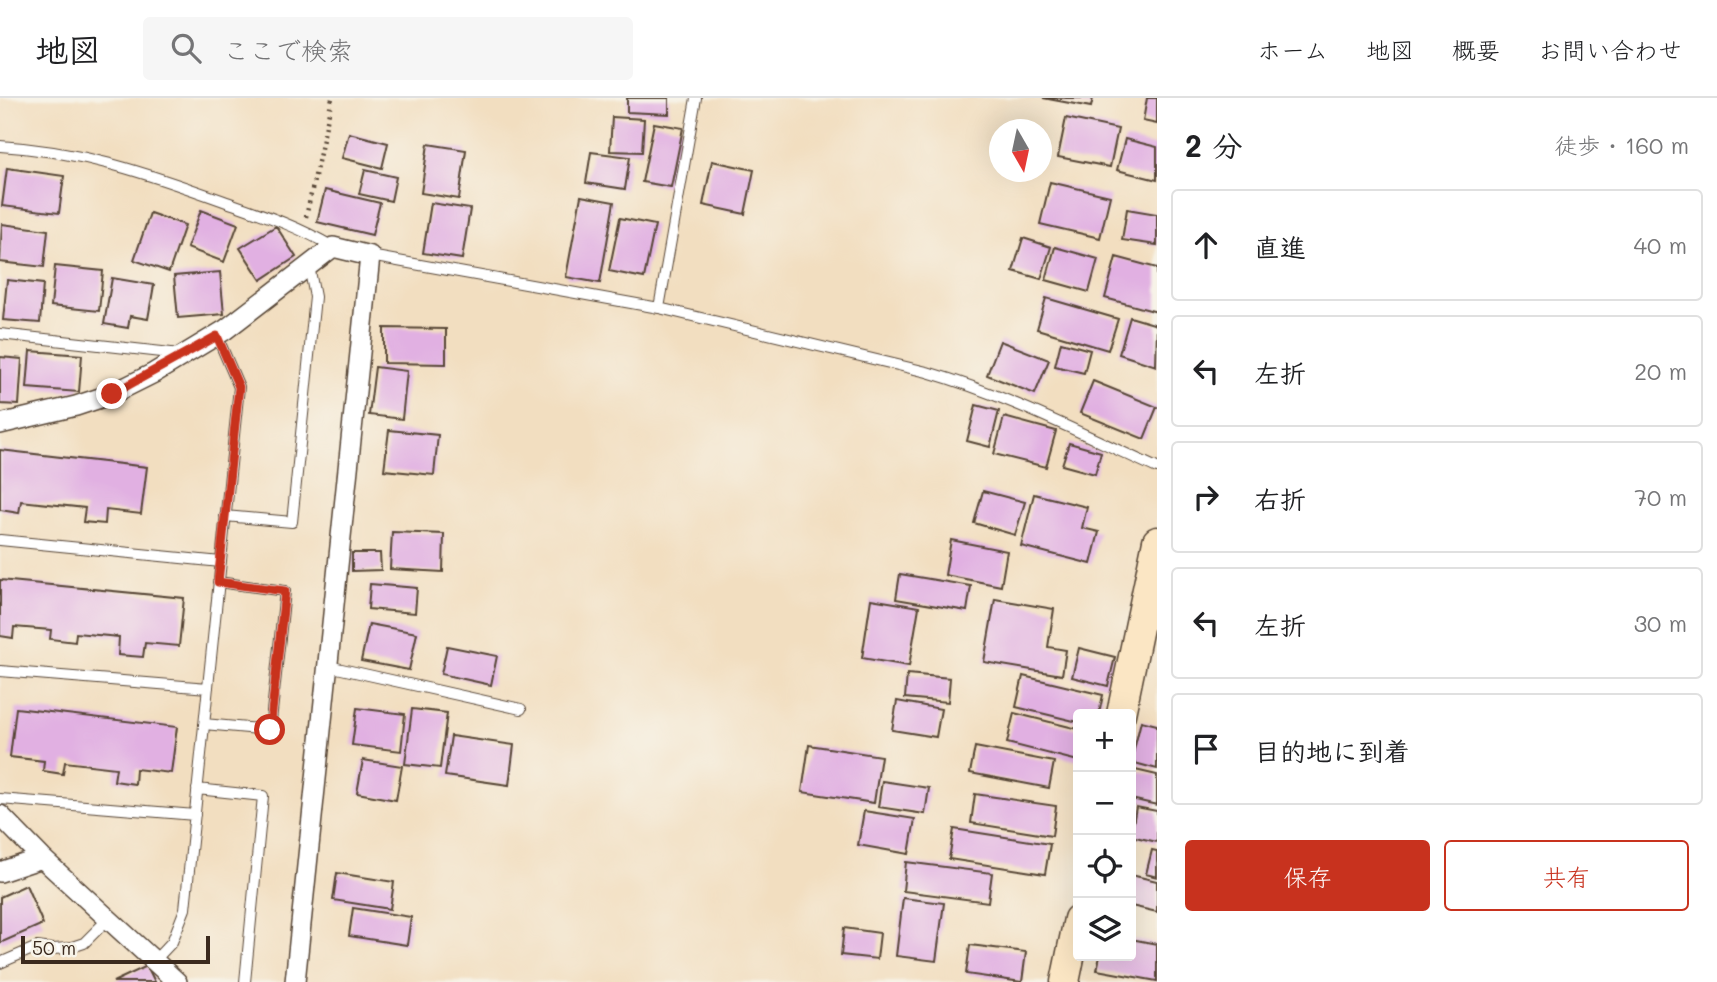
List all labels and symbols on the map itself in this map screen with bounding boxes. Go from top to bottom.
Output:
north arrow [989,119,1052,182]
route end [96,378,127,409]
route start [254,714,285,745]
scale bar [21,933,210,965]

